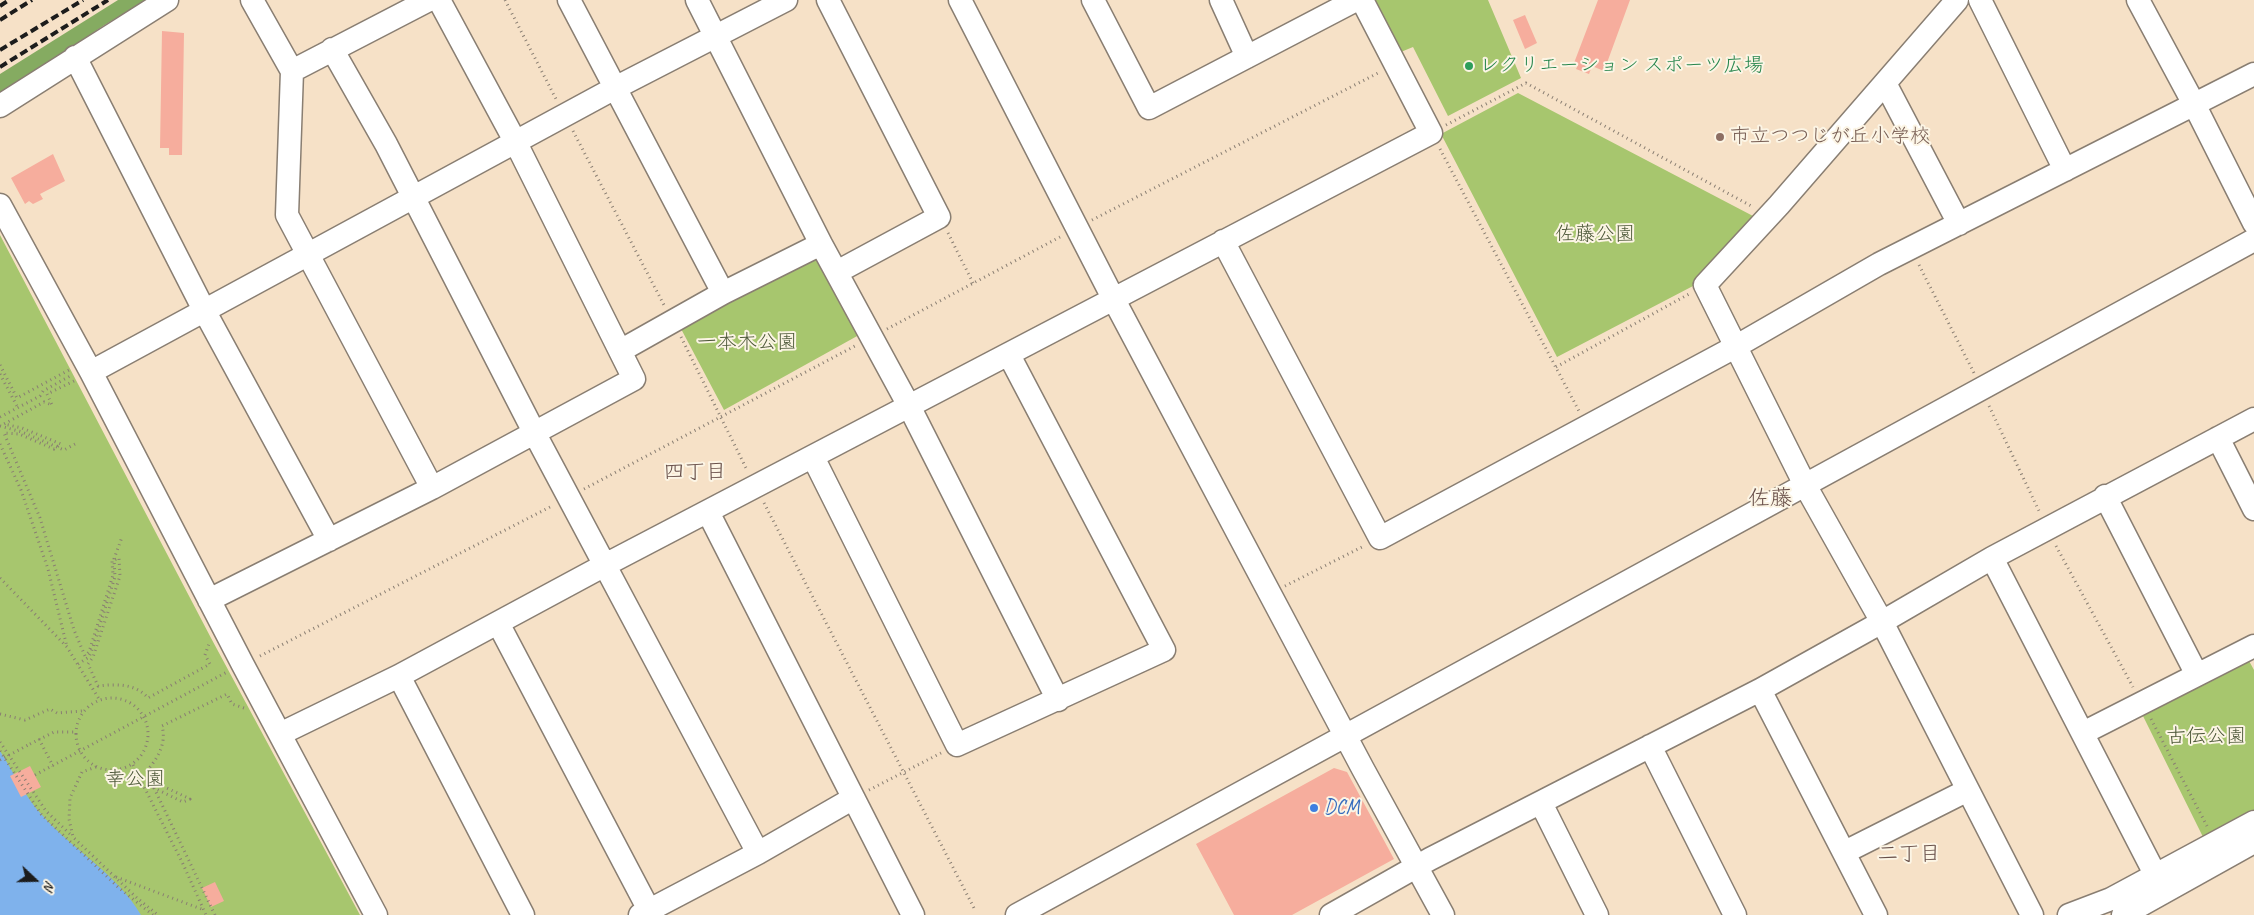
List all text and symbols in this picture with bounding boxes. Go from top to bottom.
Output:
place label: レクリエーション スポーツ広場 [1479,54,1764,78]
marker: レクリエーション スポーツ広場 [1463,60,1475,72]
place label: 市立つつじが丘小学校 [1730,125,1930,149]
marker: 市立つつじが丘小学校 [1714,131,1726,143]
park label: 佐藤公園 [1555,223,1635,247]
park label: 一本木公園 [697,331,797,355]
district label: 四丁目 [664,459,726,485]
district label: 佐藤 [1748,486,1792,512]
park label: 古伝公園 [2166,725,2246,749]
park label: 幸公園 [105,768,165,792]
place label: DCM [1324,796,1360,820]
marker: DCM [1308,802,1320,814]
district label: 二丁目 [1878,841,1940,867]
north arrow [10,855,60,905]
text: N [40,878,59,893]

